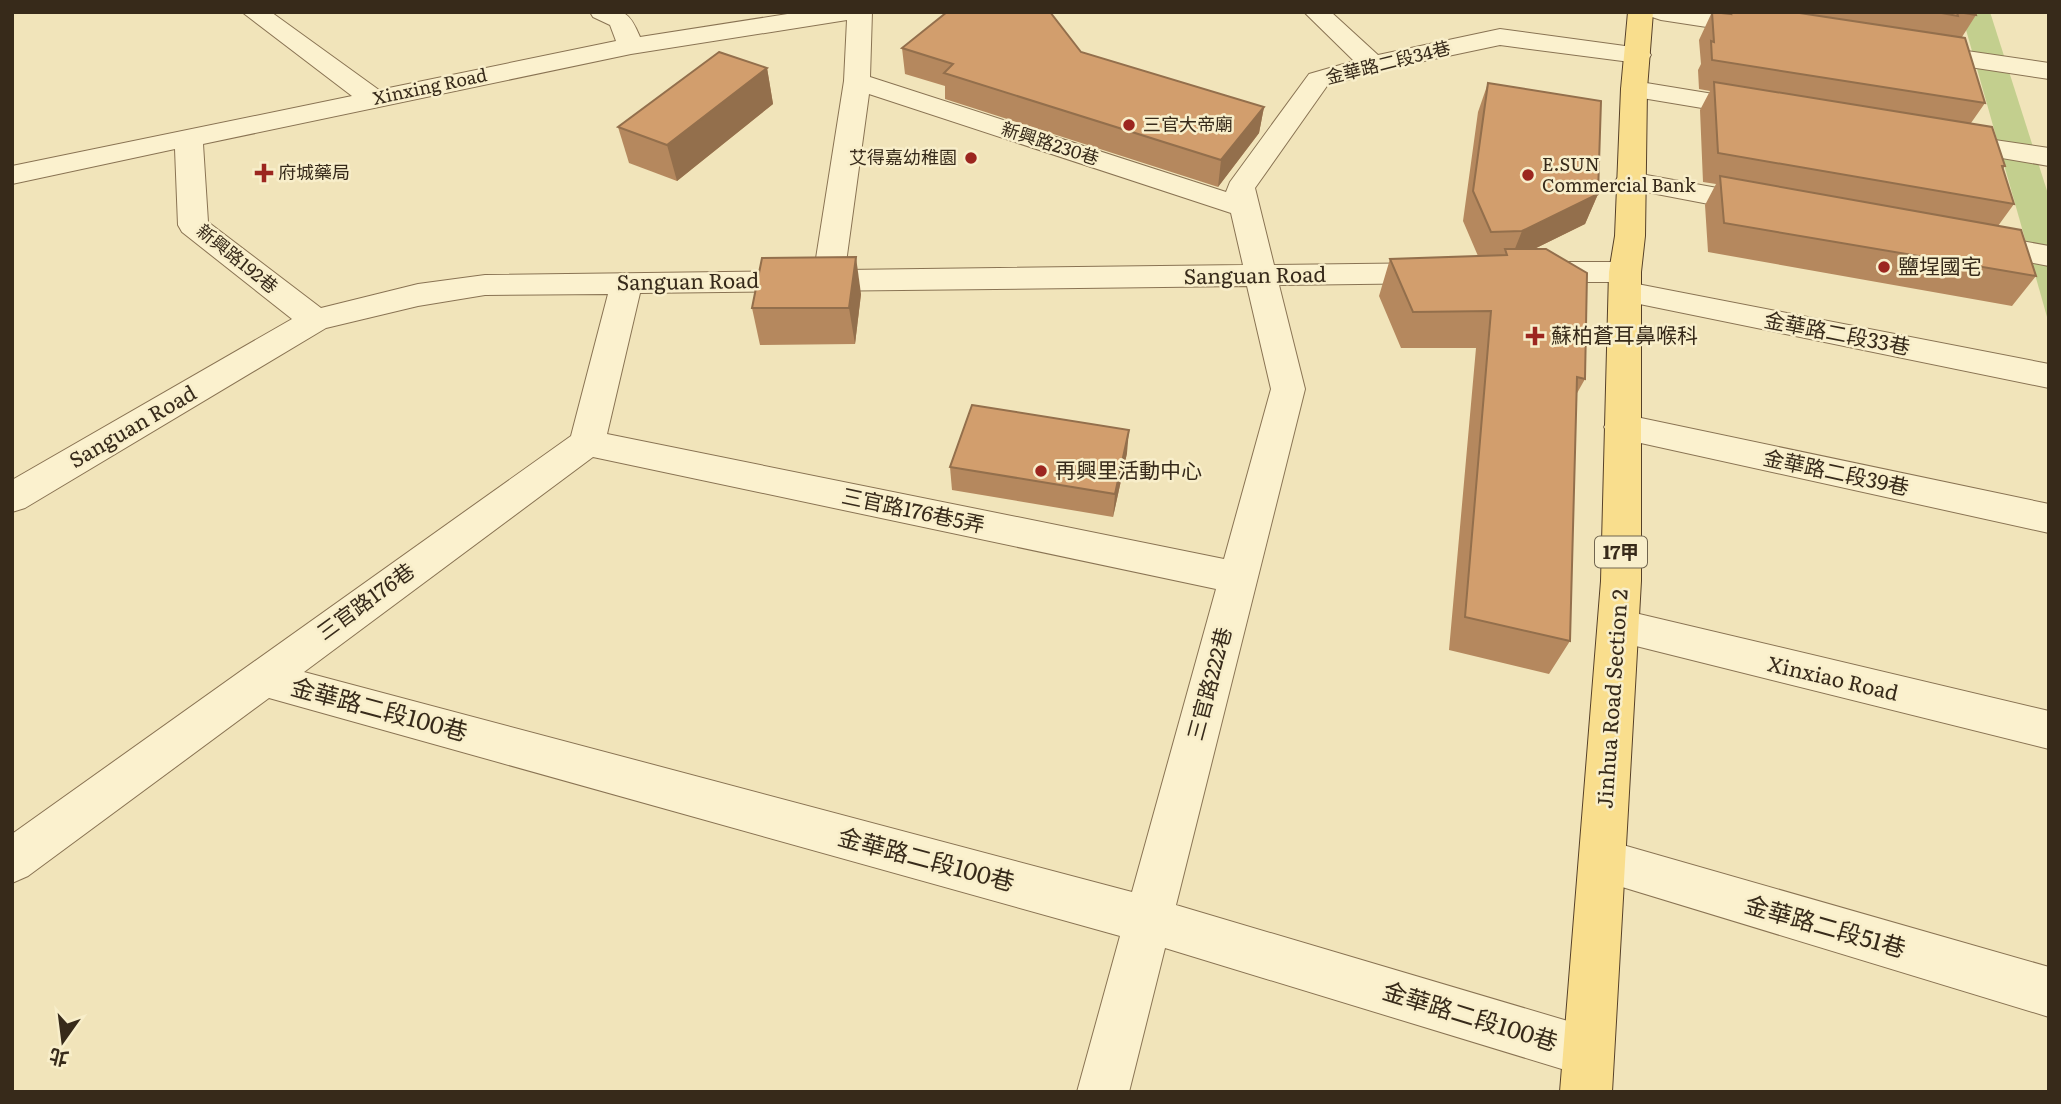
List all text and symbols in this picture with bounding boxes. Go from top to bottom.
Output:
street label: 金華路二段34巷 [1322,33,1453,90]
street label: Xinxing Road [370,60,489,111]
place label: 三官大帝廟 [1143,110,1233,137]
street label: 新興路230巷 [998,114,1103,171]
marker: 三官大帝廟 [1121,117,1137,133]
place label: 艾得嘉幼稚園 [849,143,957,170]
marker: 艾得嘉幼稚園 [963,150,979,166]
place label: E.SUN Commercial Bank [1542,150,1697,198]
place label: 府城藥局 [278,158,350,185]
marker: 府城藥局 [256,165,272,181]
marker: E.SUN Commercial Bank [1520,167,1536,183]
street label: 新興路192巷 [192,217,284,299]
place label: 鹽埕國宅 [1898,249,1982,280]
street label: Sanguan Road [1183,257,1327,290]
marker: 鹽埕國宅 [1876,259,1892,275]
street label: Sanguan Road [616,263,760,296]
street label: 金華路二段33巷 [1762,302,1913,361]
place label: 蘇柏蒼耳鼻喉科 [1551,318,1698,349]
marker: 蘇柏蒼耳鼻喉科 [1525,326,1545,346]
street label: Sanguan Road [62,376,201,474]
street label: 金華路二段39巷 [1761,440,1912,501]
place label: 再興里活動中心 [1055,453,1202,484]
marker: 再興里活動中心 [1033,463,1049,479]
street label: 三官路176巷5弄 [839,478,988,539]
road number: 17甲 [1595,537,1647,568]
street label: 三官路176巷 [309,554,420,646]
street label: Jinhua Road Section 2 [1587,588,1634,810]
street label: 三官路222巷 [1178,623,1238,743]
street label: Xinxiao Road [1765,646,1902,707]
street label: 金華路二段100巷 [287,667,472,748]
street label: 金華路二段100巷 [834,817,1019,898]
street label: 金華路二段51巷 [1741,885,1910,964]
street label: 金華路二段100巷 [1379,971,1563,1058]
north arrow [28,1006,98,1076]
text: 北 [46,1043,71,1074]

